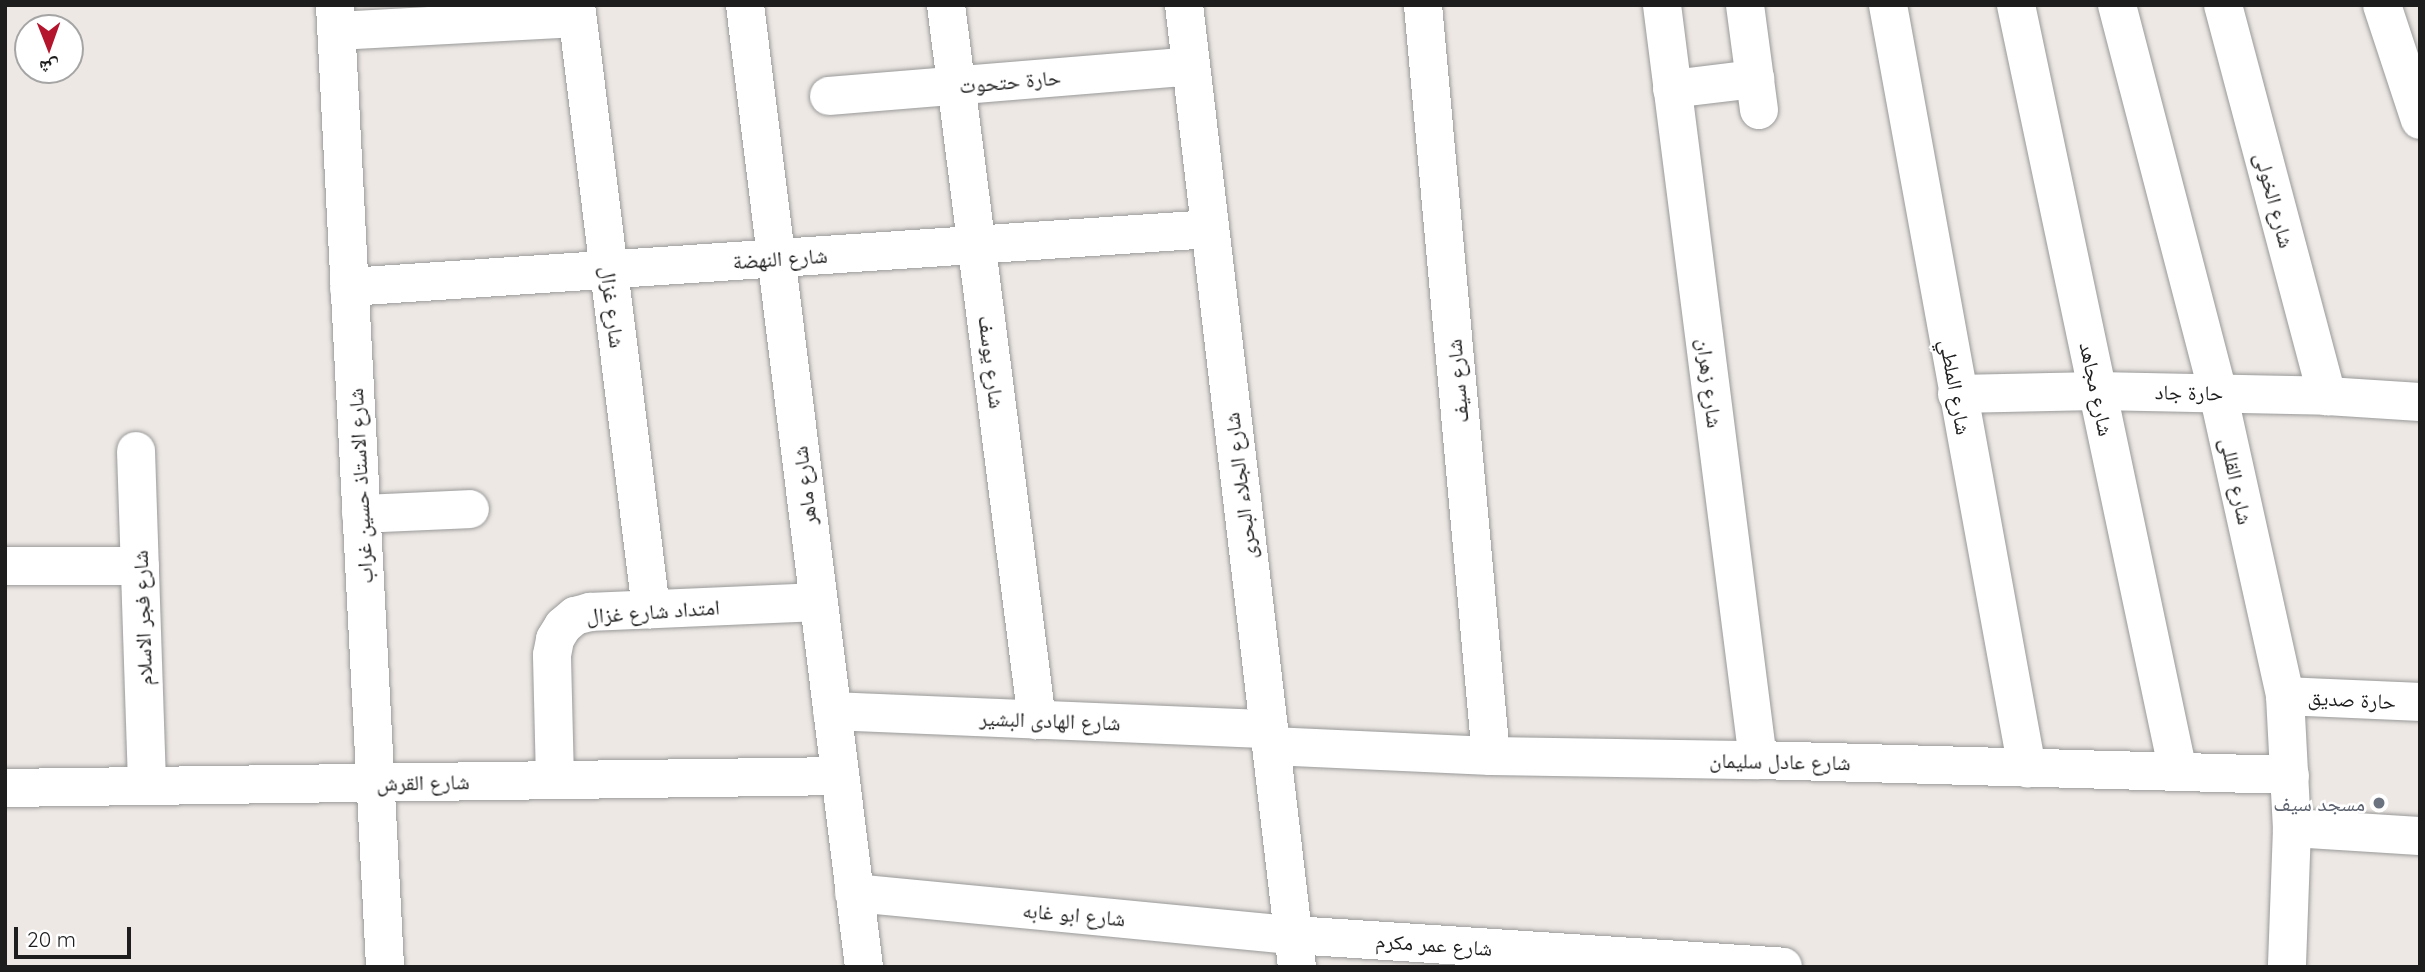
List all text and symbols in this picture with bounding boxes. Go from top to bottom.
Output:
north arrow [14,14,84,84]
text: ش [39,56,60,80]
street label: حارة حتحوت [958,64,1062,98]
street label: شارع الخولى [2250,150,2300,250]
street label: شارع النهضة [732,242,828,274]
street label: شارع غزال [595,265,631,349]
street label: شارع يوسف [974,314,1010,410]
street label: شارع زهران [1692,337,1728,429]
street label: شارع الملطي [1935,337,1977,437]
street label: شارع سيف [1441,338,1473,424]
street label: شارع مجاهد [2075,340,2119,438]
street label: حارة جاد [2155,379,2223,405]
street label: شارع الاستاذ حسين غراب [342,388,378,584]
street label: شارع الجلاء البحرى [1218,411,1262,561]
street label: شارع القللى [2216,435,2258,527]
street label: شارع ماهر [787,445,821,527]
street label: شارع فجر الاسلام [127,550,157,686]
street label: امتداد شارع غزال [585,594,721,628]
street label: حارة صديق [2307,684,2397,714]
street label: شارع الهادى البشير [979,705,1121,735]
street label: شارع عادل سليمان [1709,747,1851,775]
street label: شارع القرش [376,769,470,795]
place label: مسجد سيف [2273,790,2365,816]
marker: مسجد سيف [2371,795,2387,811]
street label: شارع ابو غابه [1022,897,1126,931]
scale bar [18,912,135,956]
text: 20 m [27,926,76,952]
street label: شارع عمر مكرم [1375,927,1493,961]

